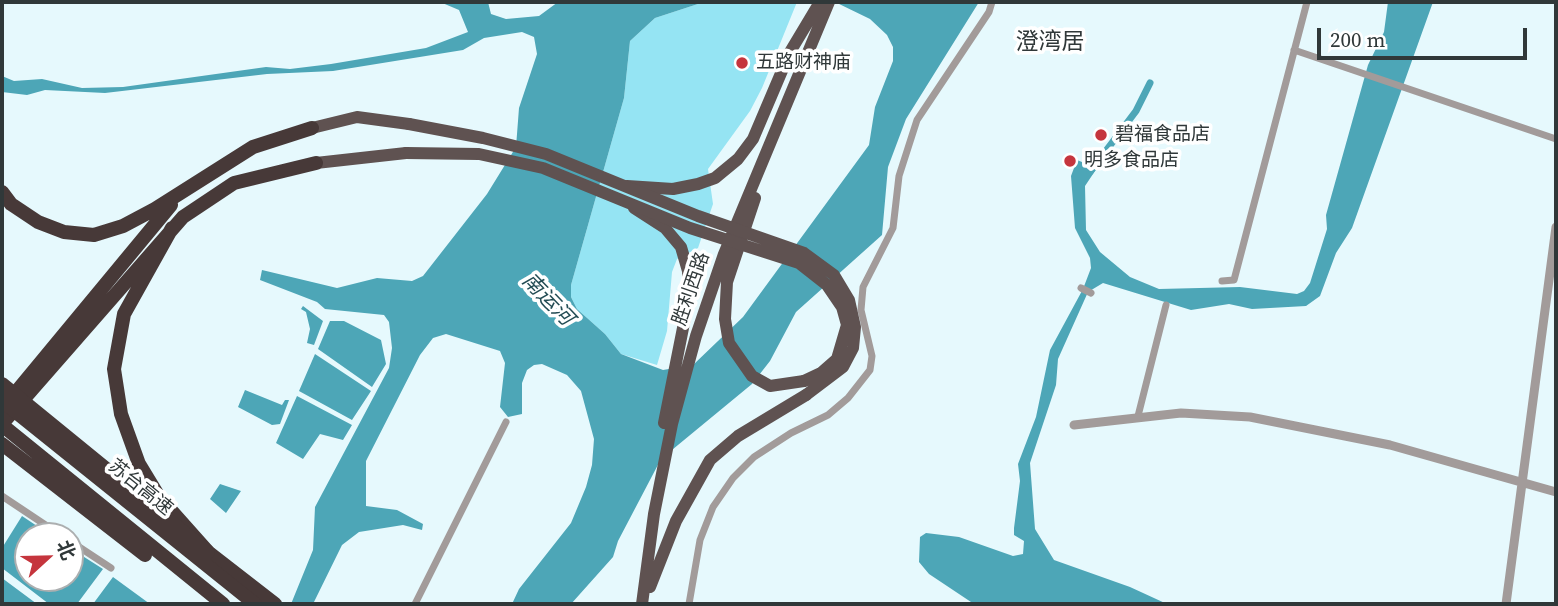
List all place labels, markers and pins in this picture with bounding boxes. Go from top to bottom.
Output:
place label: 五路财神庙 [756,52,851,74]
marker: 五路财神庙 [734,55,750,71]
place label: 碧福食品店 [1115,124,1210,146]
marker: 碧福食品店 [1093,127,1109,143]
place label: 明多食品店 [1084,150,1179,172]
marker: 明多食品店 [1062,153,1078,169]

